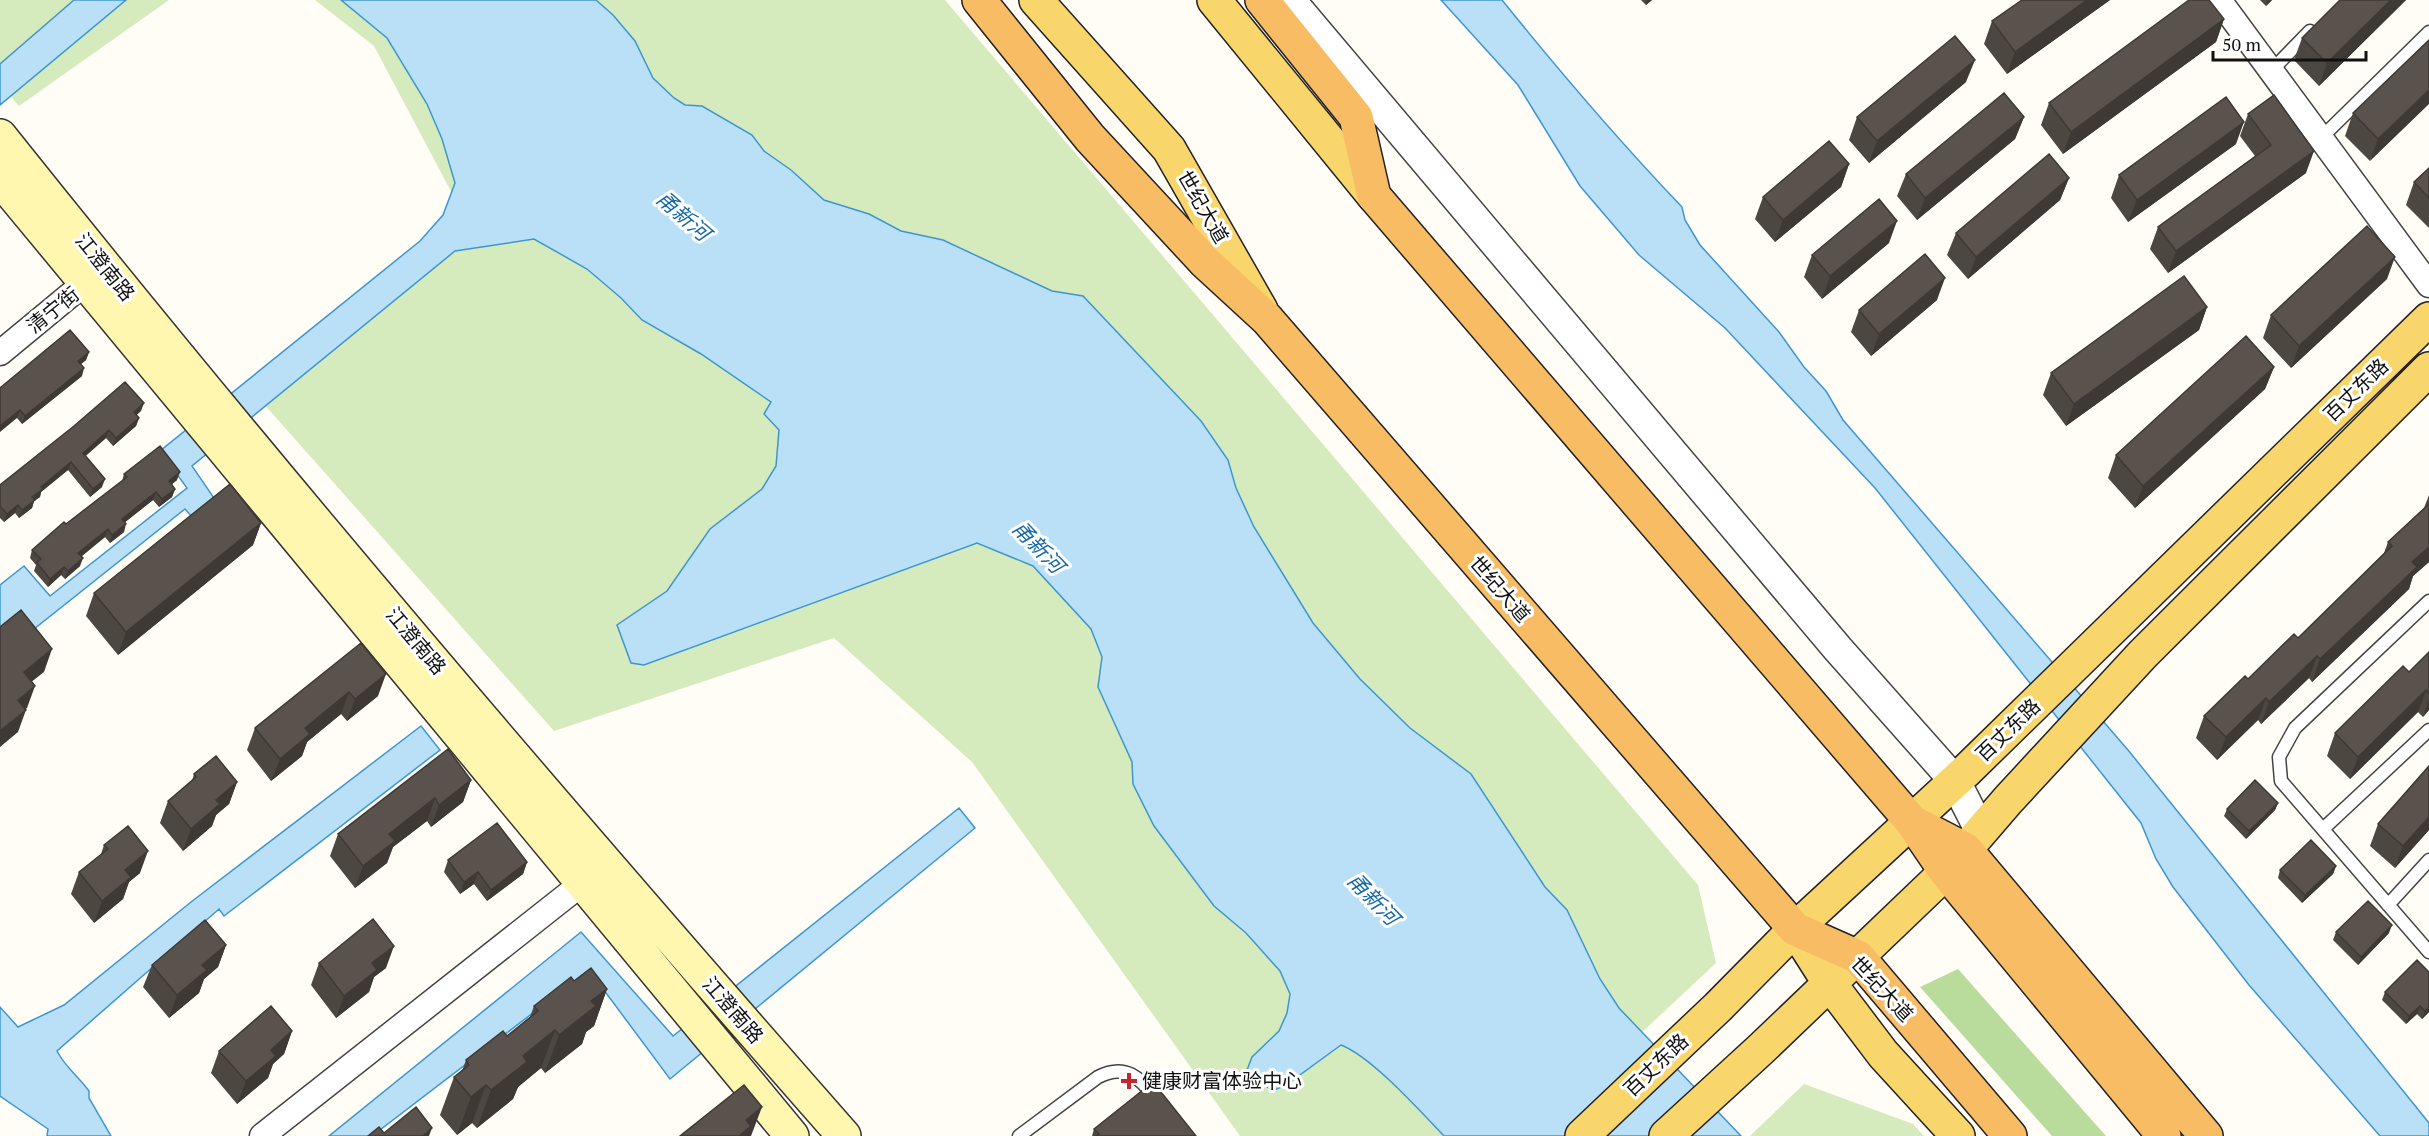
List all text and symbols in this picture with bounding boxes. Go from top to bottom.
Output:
scale bar [2213,24,2366,62]
text: 50 m [2222,32,2262,56]
street label: 世纪大道 [1172,165,1235,248]
water label: 甬新河 [651,184,720,249]
street label: 江澄南路 [70,227,141,306]
street label: 清宁街 [21,280,84,339]
street label: 百丈东路 [2318,352,2394,427]
water label: 甬新河 [1007,514,1073,582]
street label: 世纪大道 [1464,550,1537,628]
street label: 江澄南路 [380,601,452,680]
street label: 百丈东路 [1970,692,2046,767]
water label: 甬新河 [1342,866,1408,934]
street label: 世纪大道 [1845,950,1920,1027]
street label: 江澄南路 [697,971,770,1049]
street label: 百丈东路 [1618,1027,1694,1102]
place label: 健康财富体验中心 [1142,1067,1302,1094]
marker: 健康财富体验中心 [1120,1072,1138,1090]

